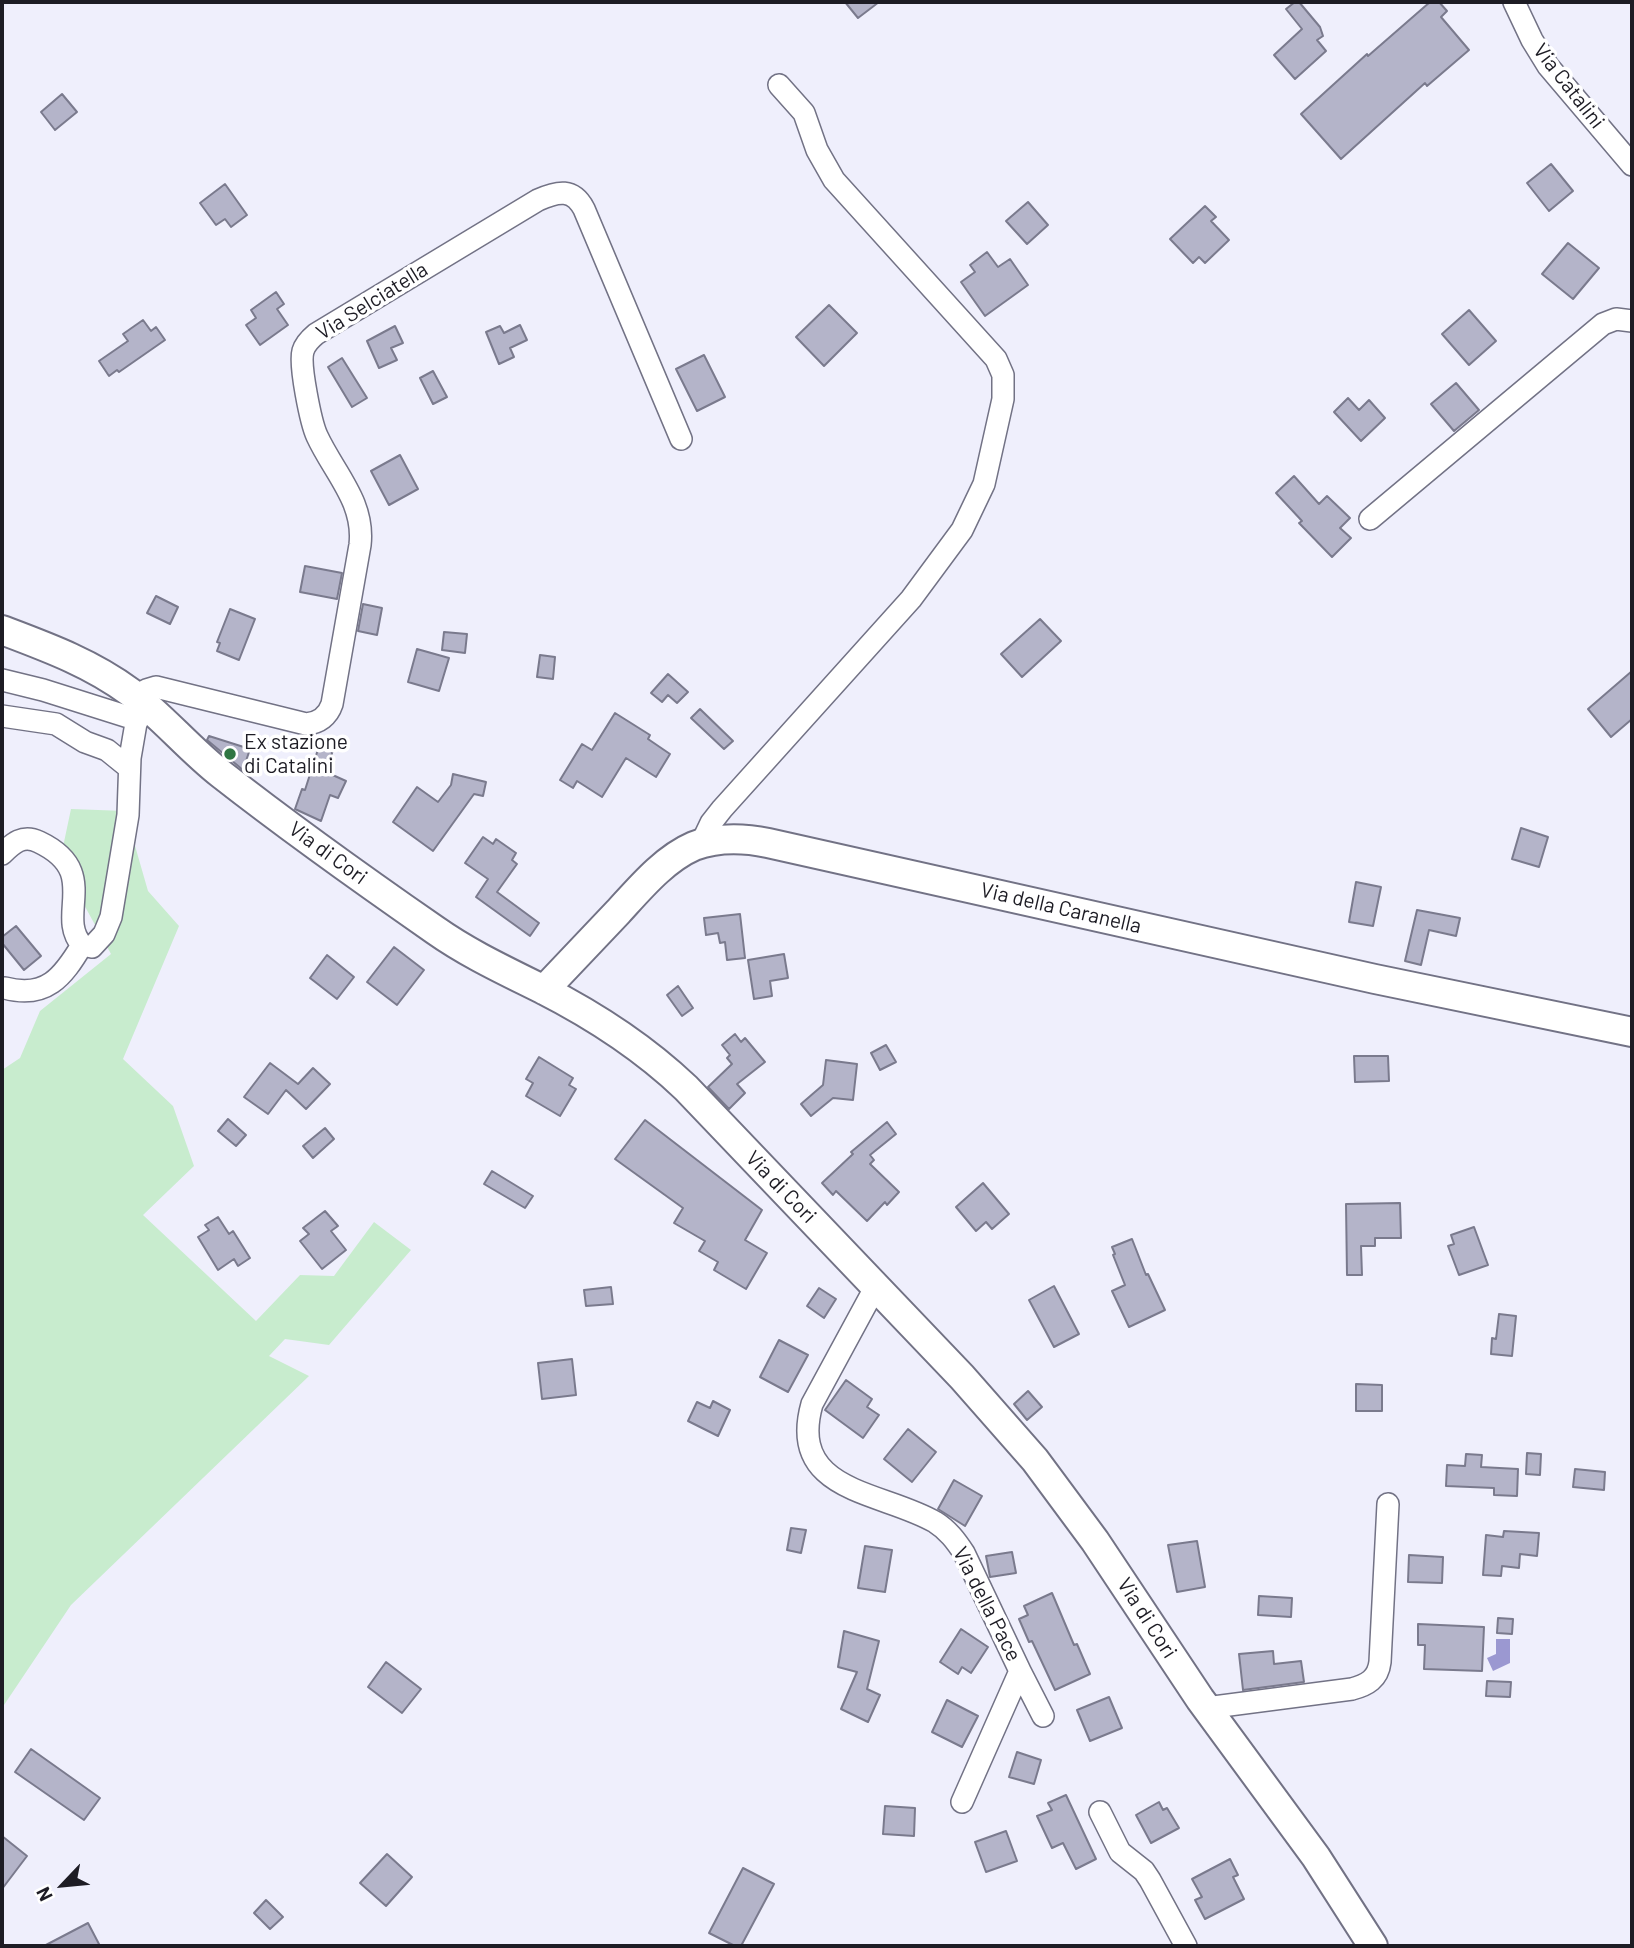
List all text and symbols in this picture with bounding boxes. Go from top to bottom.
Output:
street label: Via Catalini [1528,38,1610,134]
street label: Via Selciatella [312,257,432,345]
place label: Ex stazione di Catalini [244,729,348,779]
marker: Ex stazione di Catalini [222,746,238,762]
street label: Via di Cori [284,816,372,890]
street label: Via della Caranella [978,877,1144,939]
street label: Via di Cori [740,1146,822,1228]
street label: Via della Pace [947,1543,1027,1665]
street label: Via di Cori [1112,1573,1182,1663]
north arrow [28,1850,98,1920]
text: N [31,1884,57,1905]

